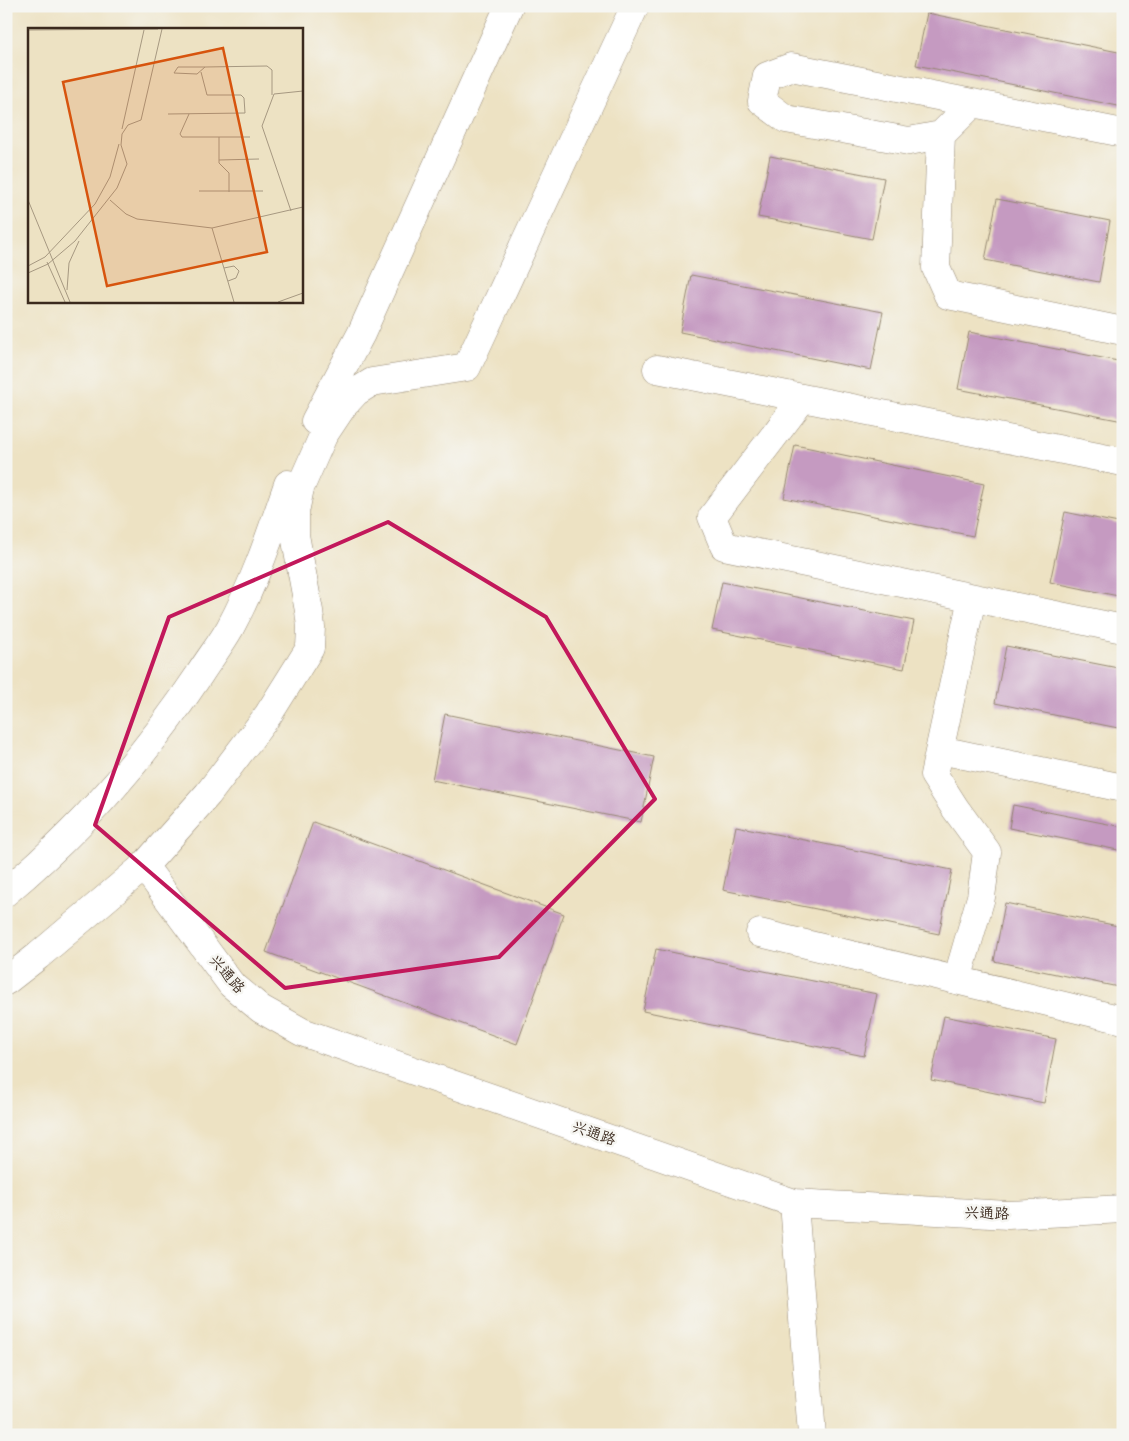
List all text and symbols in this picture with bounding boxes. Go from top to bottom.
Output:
inset map [28,28,302,302]
street label: 兴通路 [202,950,250,1000]
street label: 兴通路 [568,1115,619,1153]
street label: 兴通路 [964,1201,1010,1227]

